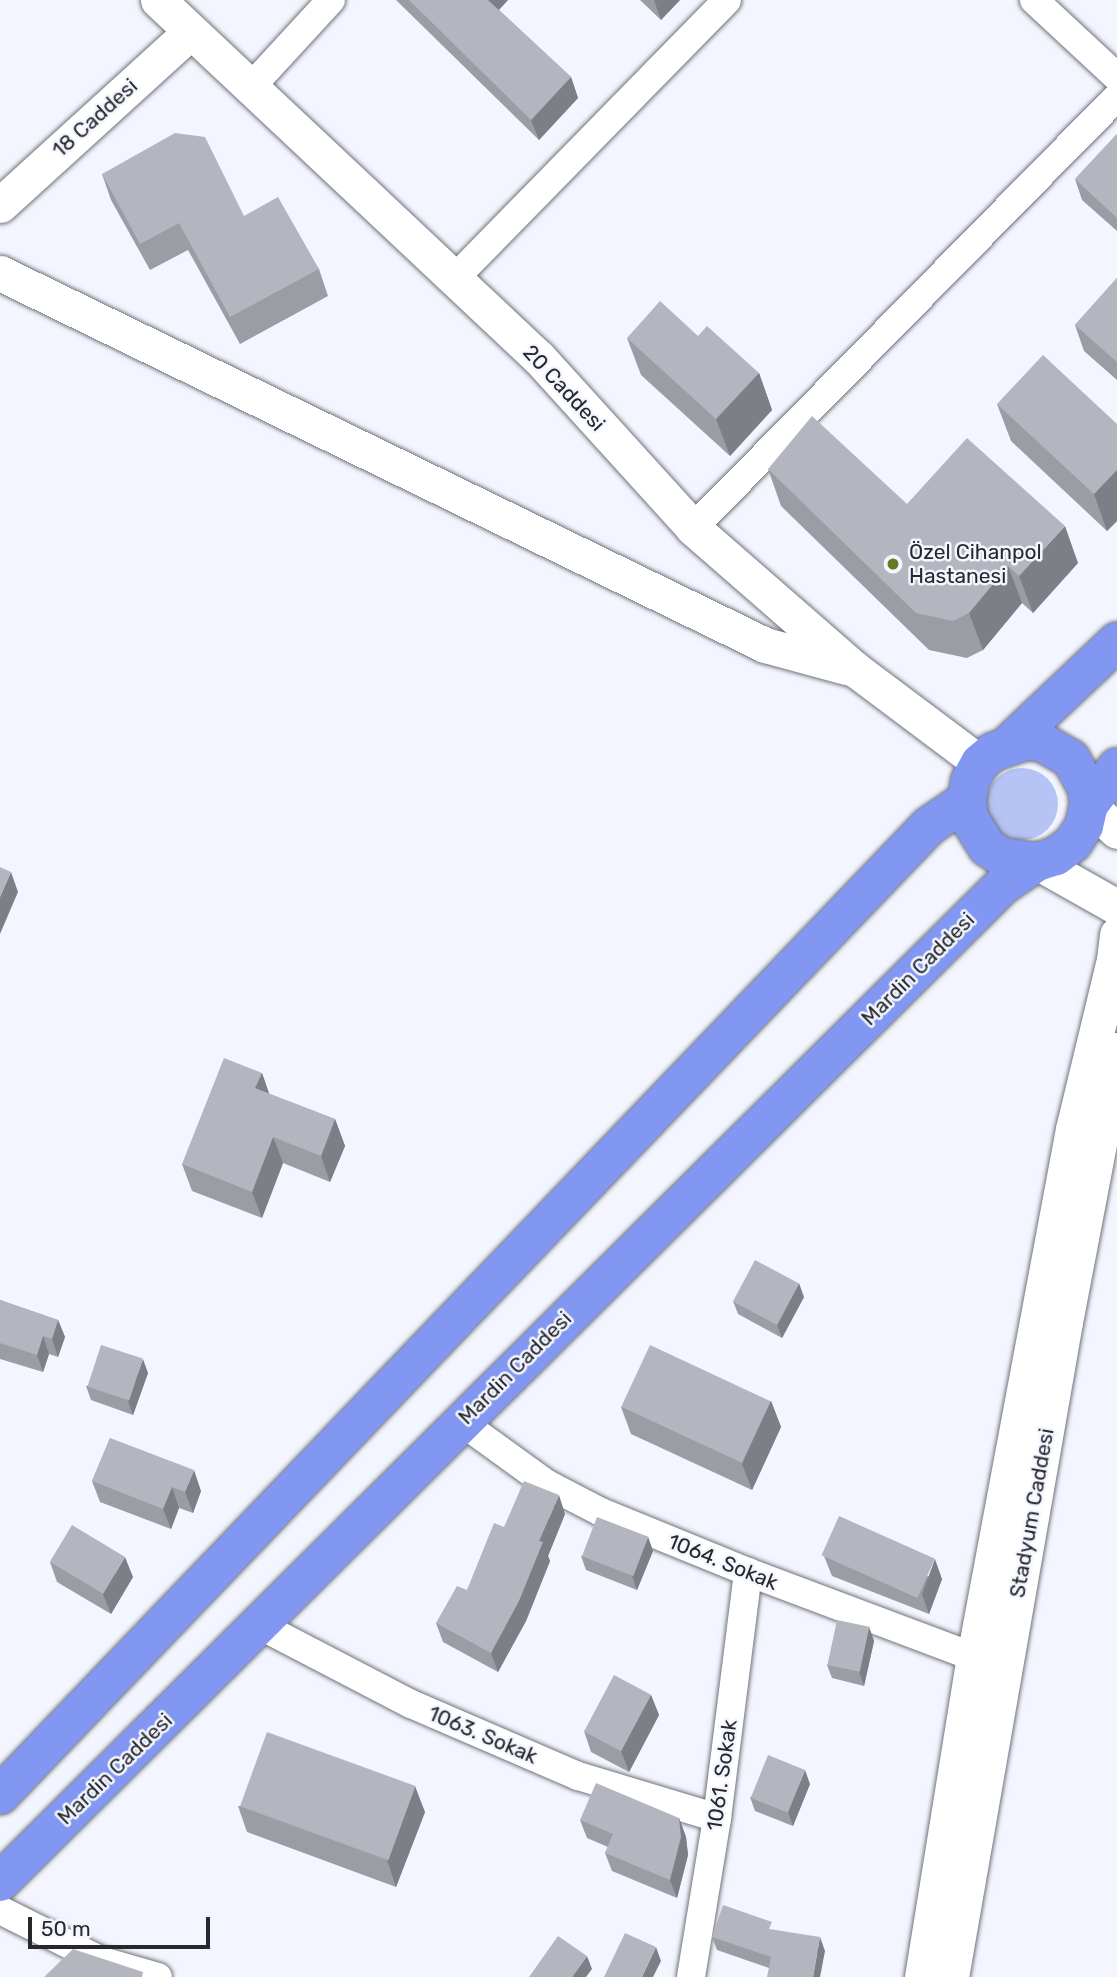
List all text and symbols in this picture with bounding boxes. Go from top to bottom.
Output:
street label: 18 Caddesi [47,73,143,163]
street label: 20 Caddesi [518,340,610,436]
place label: Özel Cihanpol Hastanesi [909,539,1042,589]
marker: Özel Cihanpol Hastanesi [883,554,903,574]
street label: Mardin Caddesi [856,907,980,1031]
street label: Mardin Caddesi [453,1306,577,1430]
street label: Stadyum Caddesi [1005,1426,1059,1600]
street label: 1064. Sokak [664,1529,782,1595]
street label: 1063. Sokak [425,1701,541,1769]
street label: Mardin Caddesi [52,1708,178,1830]
street label: 1061. Sokak [702,1718,742,1832]
scale bar [32,1904,214,1948]
text: 50 m [41,1916,91,1941]

